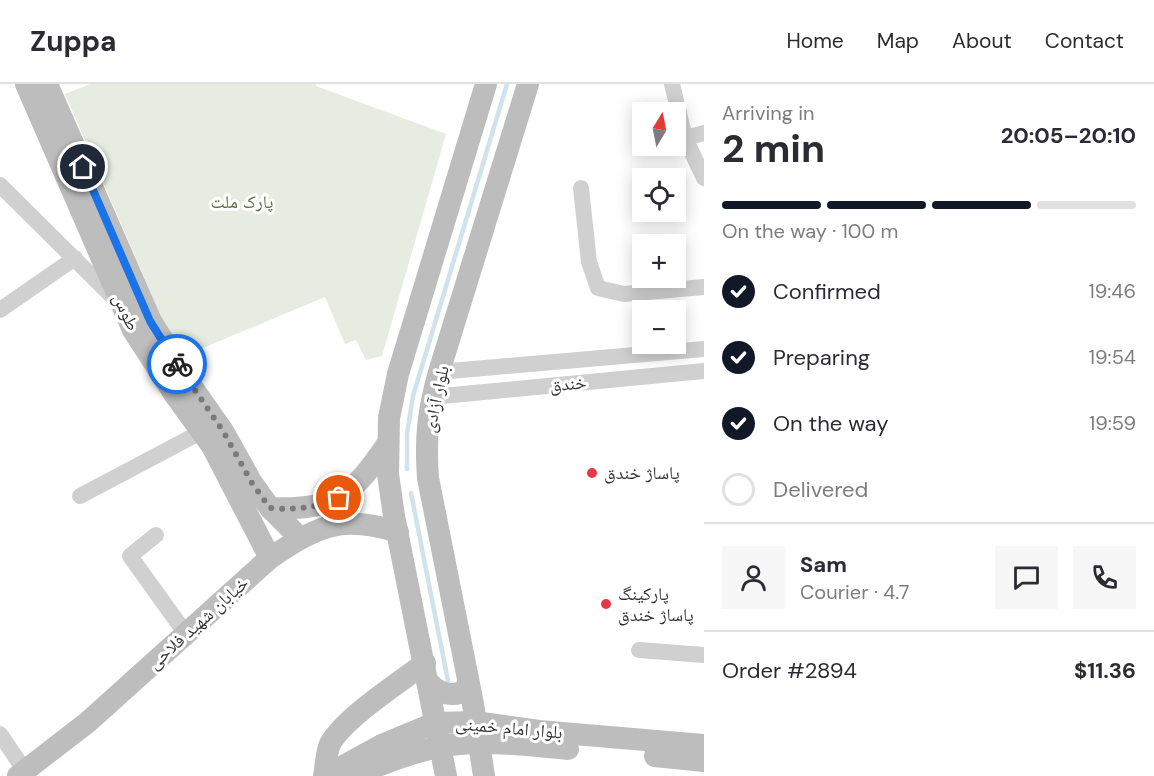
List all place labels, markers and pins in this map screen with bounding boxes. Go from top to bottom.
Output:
pin [57,141,108,192]
place label: پاساژ خندق [604,461,680,485]
marker: پاساژ خندق [585,466,599,480]
pin [313,472,364,523]
place label: پارکینگ پاساژ خندق [618,582,694,627]
marker: پارکینگ پاساژ خندق [599,597,613,611]

